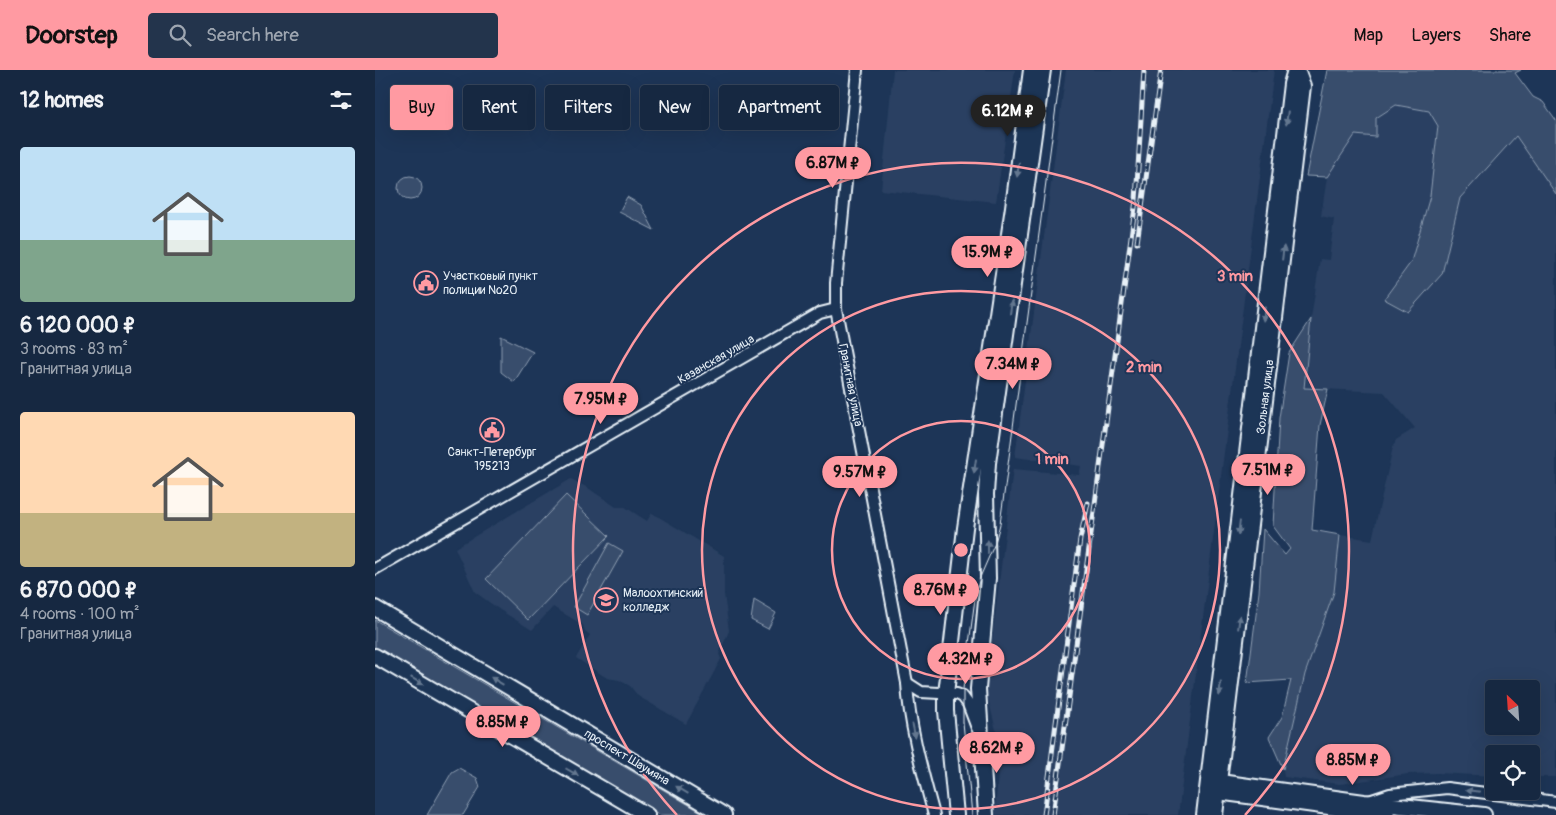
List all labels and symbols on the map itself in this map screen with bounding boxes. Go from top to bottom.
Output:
pin: 6.12M ₽ [962,94,1054,137]
one-way arrow [1283,110,1291,126]
pin: 6.87M ₽ [787,146,879,189]
one-way arrow [1014,163,1022,179]
pin: 15.9M ₽ [942,236,1034,278]
one-way arrow [1279,244,1287,260]
text: 3 min [1217,267,1253,286]
place label: Участковый пункт полиции №20 [443,269,538,298]
public building icon: Участковый пункт полиции №20 [413,270,439,296]
one-way arrow [1007,299,1015,315]
one-way arrow [1260,306,1268,322]
street label: Казанская улица [675,331,758,387]
street label: Гранитная улица [835,342,866,428]
pin: 7.34M ₽ [967,348,1059,390]
text: 2 min [1126,358,1162,377]
street label: Зольная улица [1253,358,1278,435]
pin: 7.95M ₽ [555,382,647,425]
public building icon: Санкт-Петербург 195213 [479,417,505,443]
place label: Санкт-Петербург 195213 [448,445,536,474]
text: 1 min [1035,450,1069,469]
pin: 7.51M ₽ [1222,454,1314,496]
pin: 9.57M ₽ [814,456,906,498]
one-way arrow [971,458,979,474]
one-way arrow [1235,520,1243,536]
one-way arrow [984,539,992,555]
centre of rings [952,541,970,559]
pin: 8.76M ₽ [895,574,987,616]
place label: Малоохтинский колледж [623,586,703,615]
school or university icon: Малоохтинский колледж [593,587,619,613]
one-way arrow [1235,614,1243,630]
pin: 4.32M ₽ [920,642,1012,685]
one-way arrow [410,676,423,685]
one-way arrow [491,676,504,685]
north arrow [1485,680,1540,735]
one-way arrow [1216,681,1224,697]
pin: 8.85M ₽ [457,706,549,748]
one-way arrow [911,723,919,739]
street label: проспект Шаумяна [581,726,672,789]
pin: 8.62M ₽ [951,732,1043,774]
pin: 8.85M ₽ [1307,744,1399,786]
one-way arrow [565,768,580,776]
one-way arrow [676,786,689,795]
one-way arrow [1465,787,1481,795]

